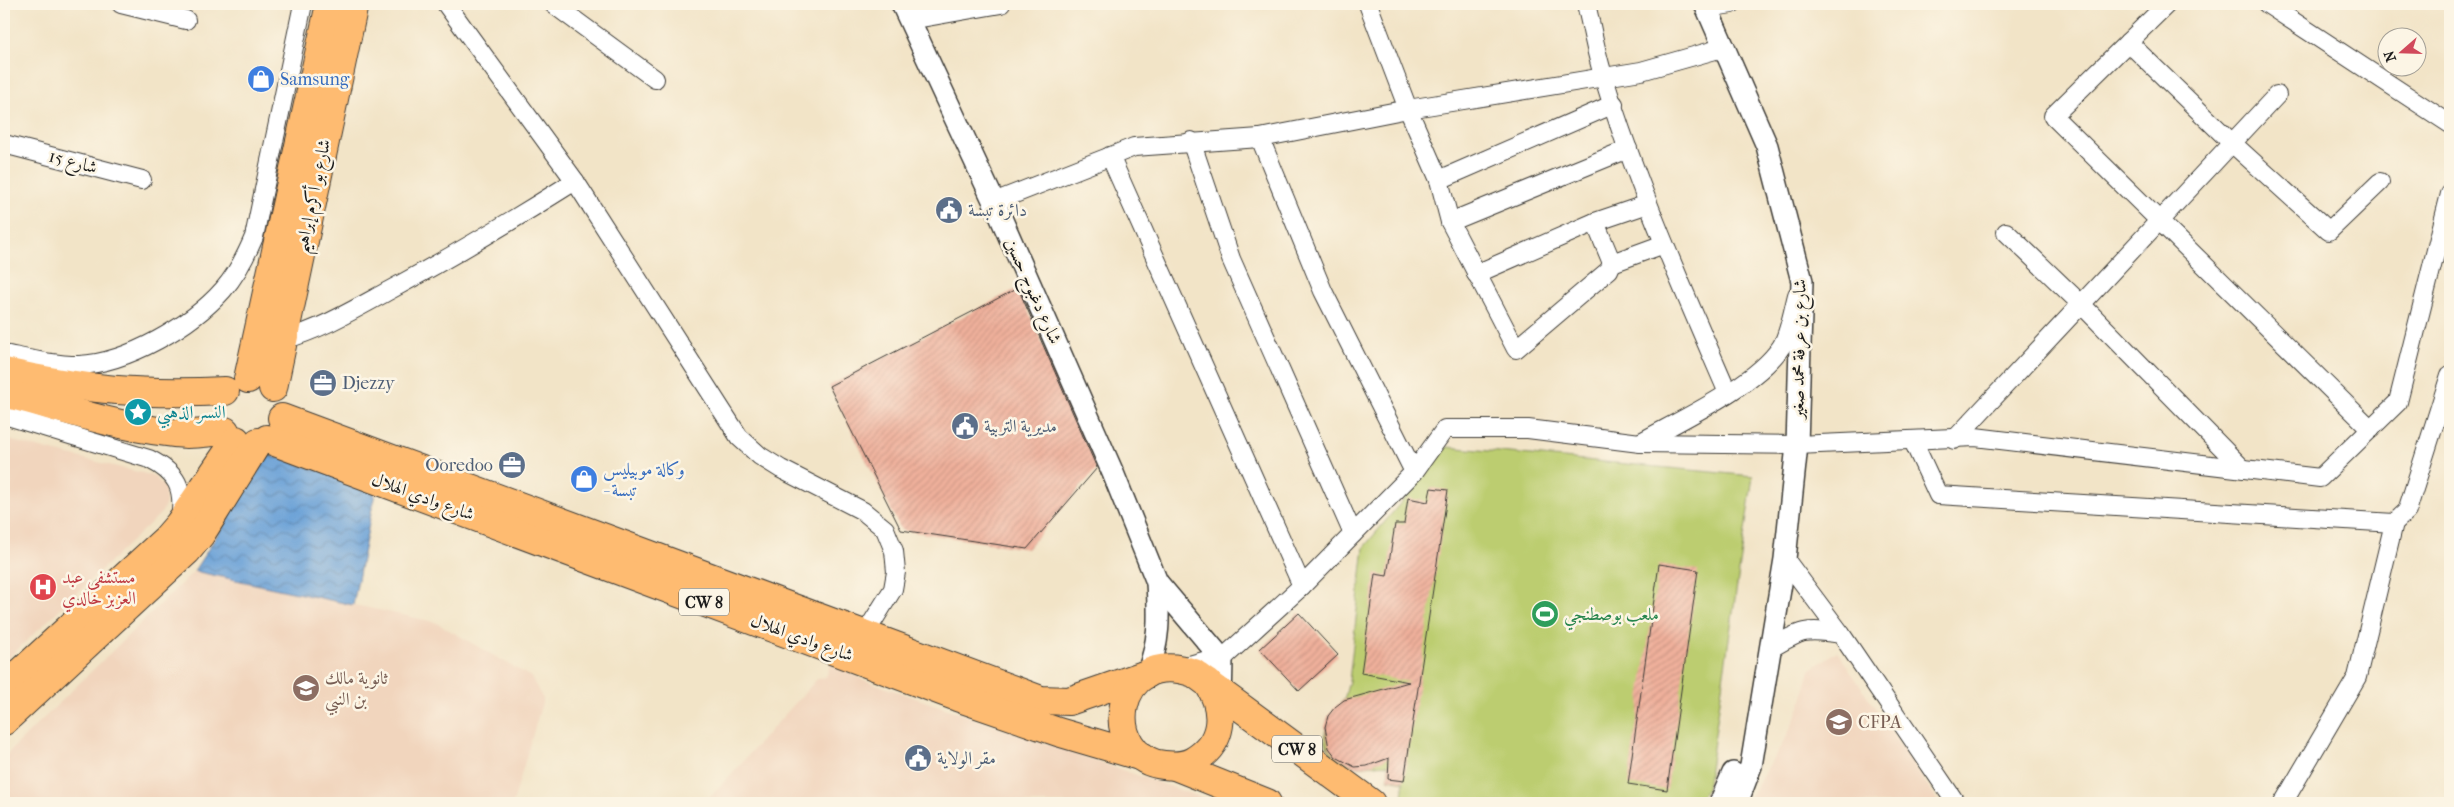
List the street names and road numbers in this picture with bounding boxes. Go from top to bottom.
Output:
street label: شارع بو أكرم إبراهيم [288,136,342,256]
street label: شارع 15 [45,145,100,182]
street label: شارع دغبوج حسين [996,235,1066,349]
street label: شارع بن عرفة محمد صغير [1787,279,1815,421]
street label: شارع وادي الهلال [368,469,477,529]
road number: CW 8 [679,588,729,616]
street label: شارع وادي الهلال [747,610,856,670]
road number: CW 8 [1272,736,1322,762]

